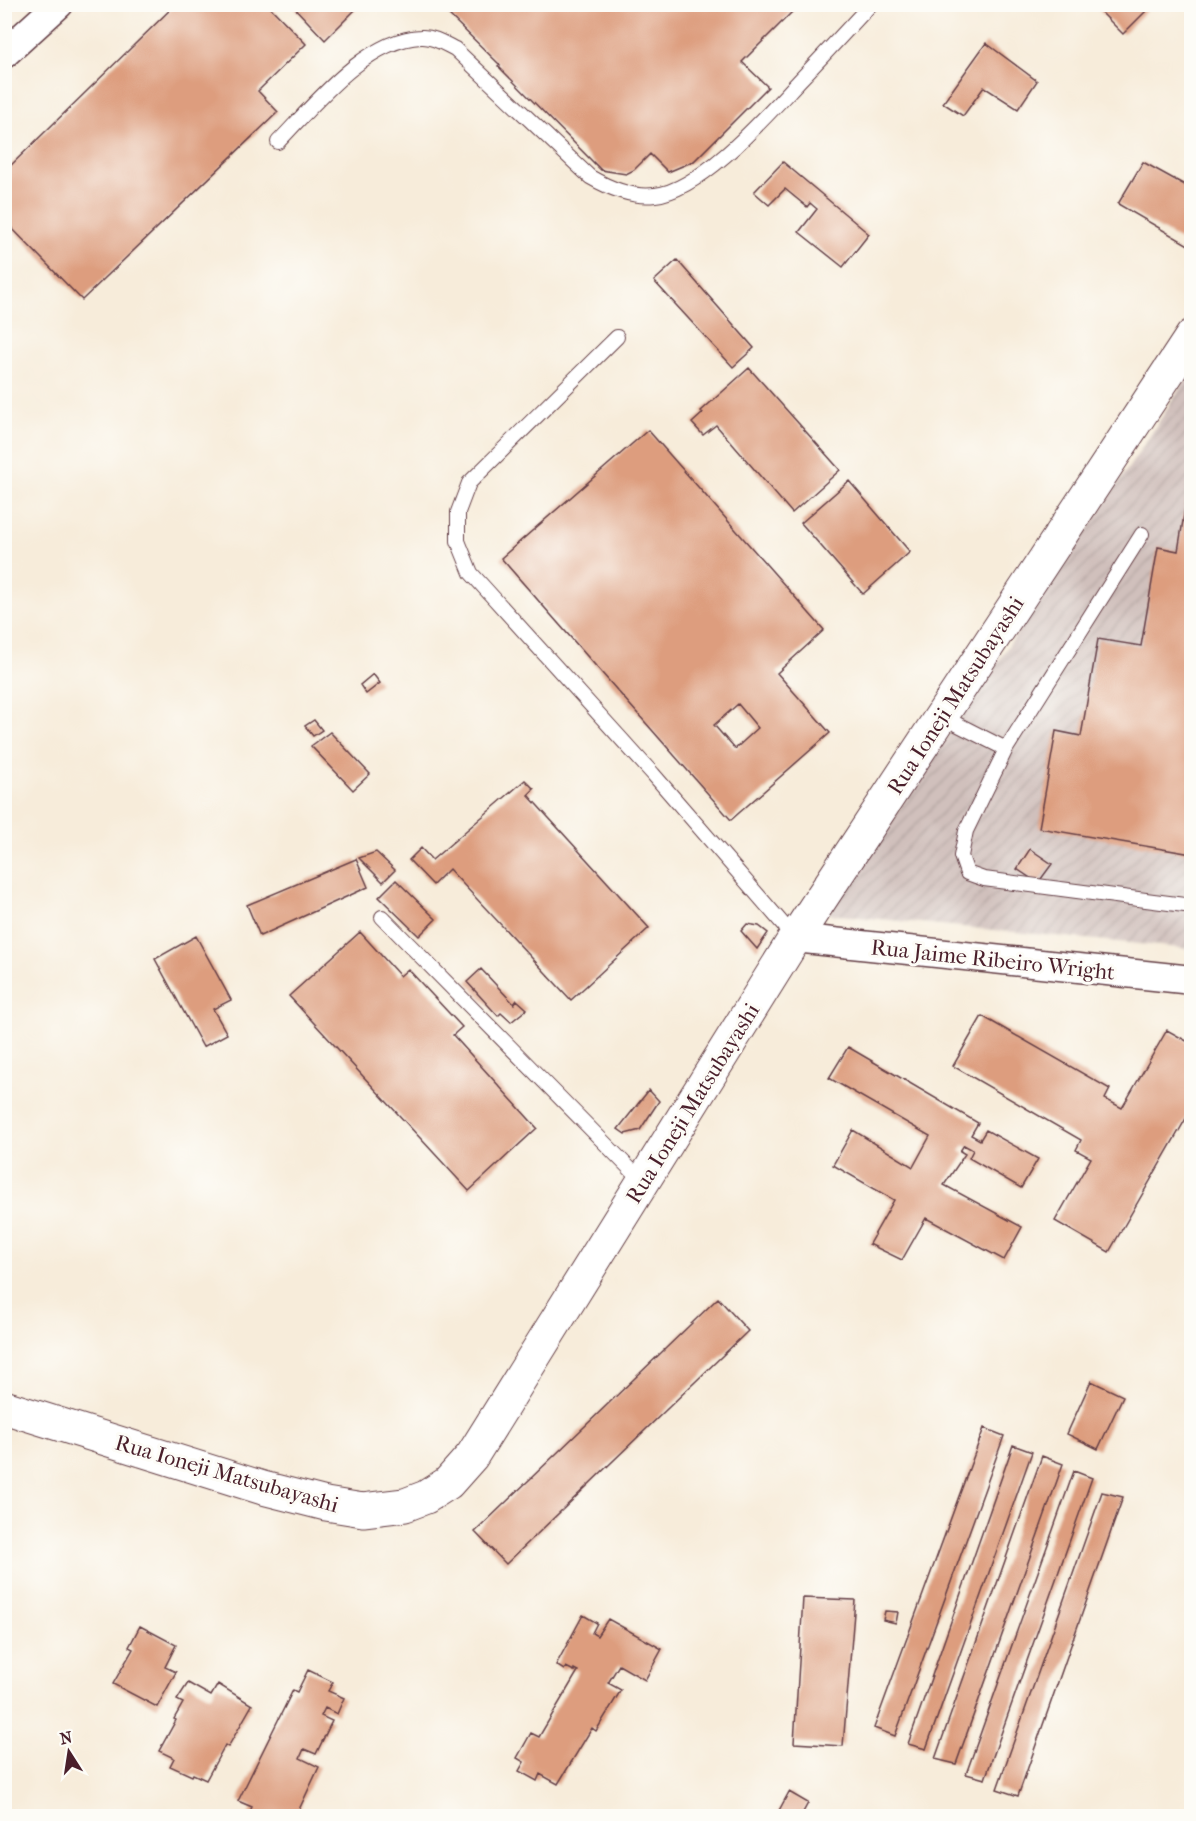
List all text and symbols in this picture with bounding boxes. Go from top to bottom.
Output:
street label: Rua Ioneji Matsubayashi [882,591,1030,800]
street label: Rua Jaime Ribeiro Wright [870,934,1116,986]
street label: Rua Ioneji Matsubayashi [621,998,765,1208]
street label: Rua Ioneji Matsubayashi [112,1430,342,1518]
north arrow [39,1722,99,1782]
text: N [58,1727,75,1748]

